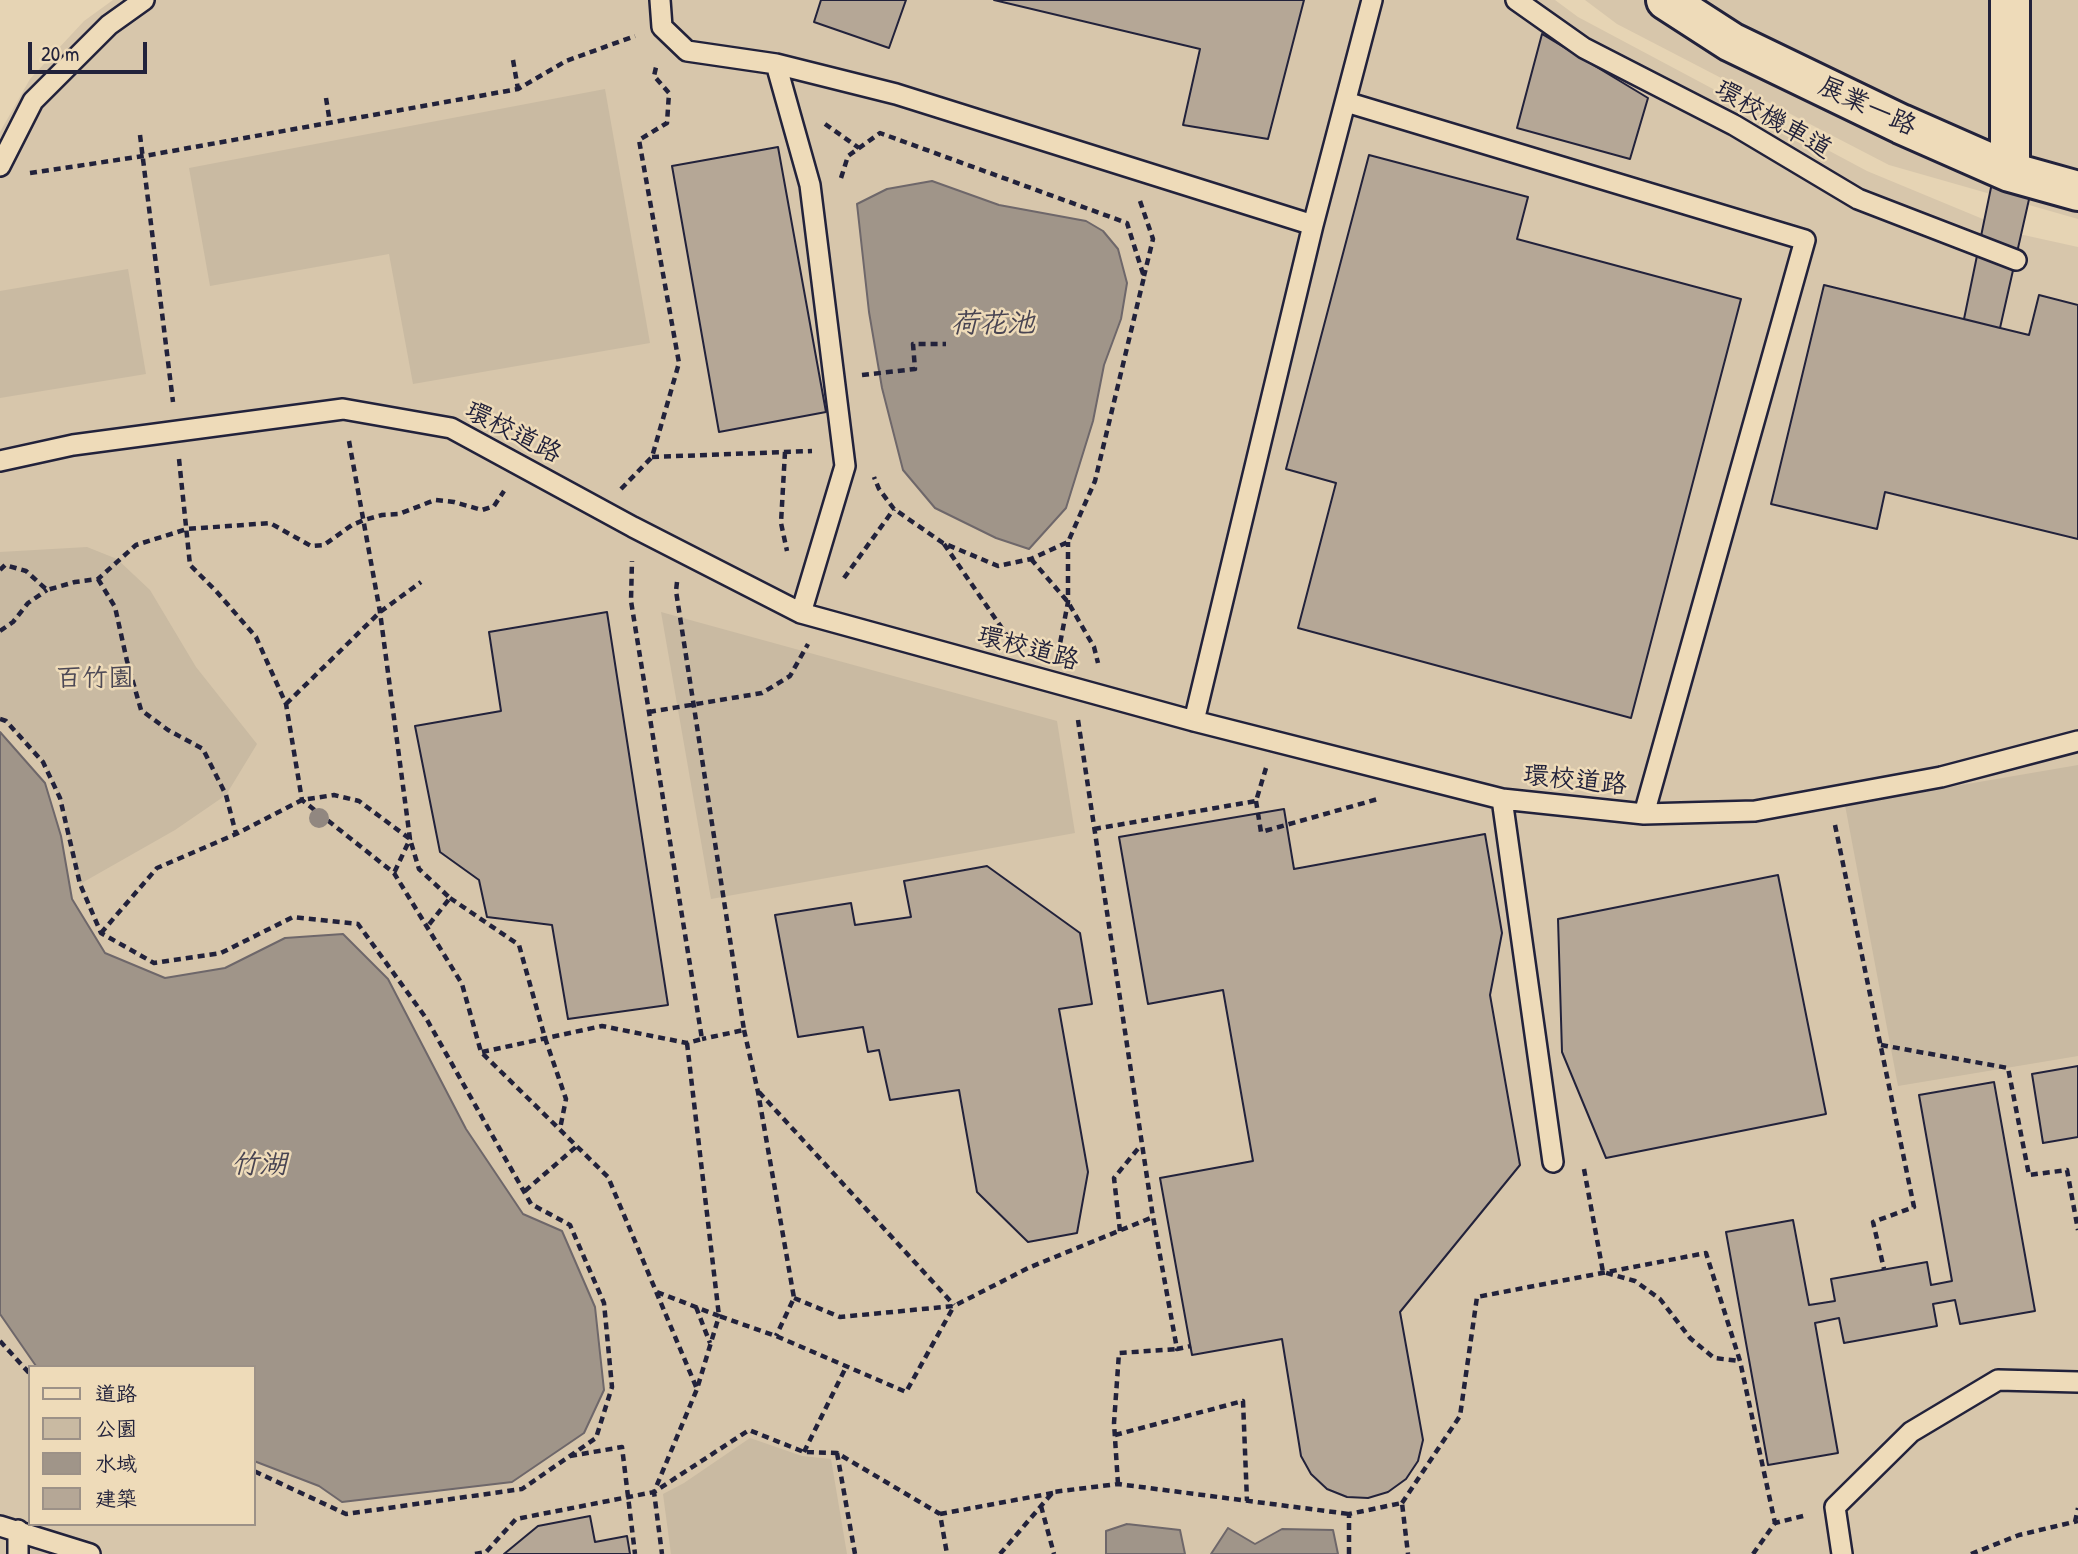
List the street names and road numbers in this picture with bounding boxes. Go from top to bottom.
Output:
street label: 展業一路 [1813,71,1921,143]
street label: 環校機車道 [1709,74,1837,166]
street label: 環校道路 [460,395,566,471]
street label: 環校道路 [974,620,1082,678]
street label: 環校道路 [1522,760,1628,802]

